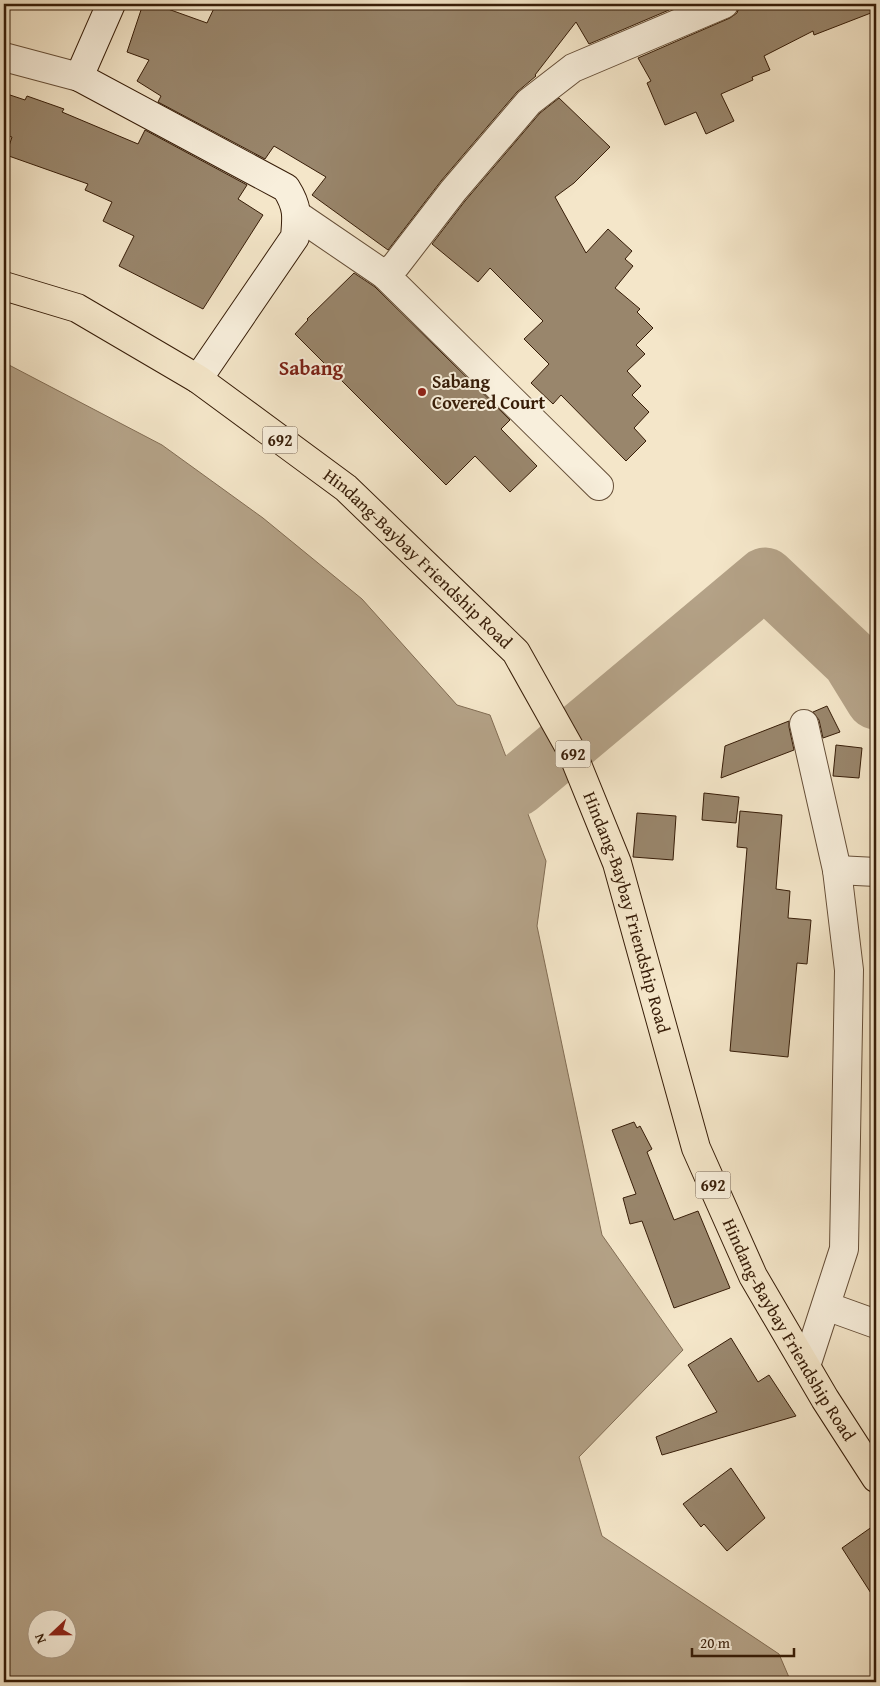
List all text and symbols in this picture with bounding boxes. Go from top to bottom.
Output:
district label: Sabang [279,353,344,382]
place label: Sabang Covered Court [432,368,546,416]
marker: Sabang Covered Court [416,386,428,398]
road number: 692 [262,426,298,454]
street label: Hindang-Baybay Friendship Road [318,462,519,655]
road number: 692 [556,741,590,768]
street label: Hindang-Baybay Friendship Road [576,787,678,1037]
road number: 692 [696,1172,730,1198]
street label: Hindang-Baybay Friendship Road [716,1214,863,1446]
north arrow [28,1608,78,1658]
scale bar [692,1626,795,1658]
text: N [29,1630,51,1647]
text: 20 m [700,1632,731,1653]

